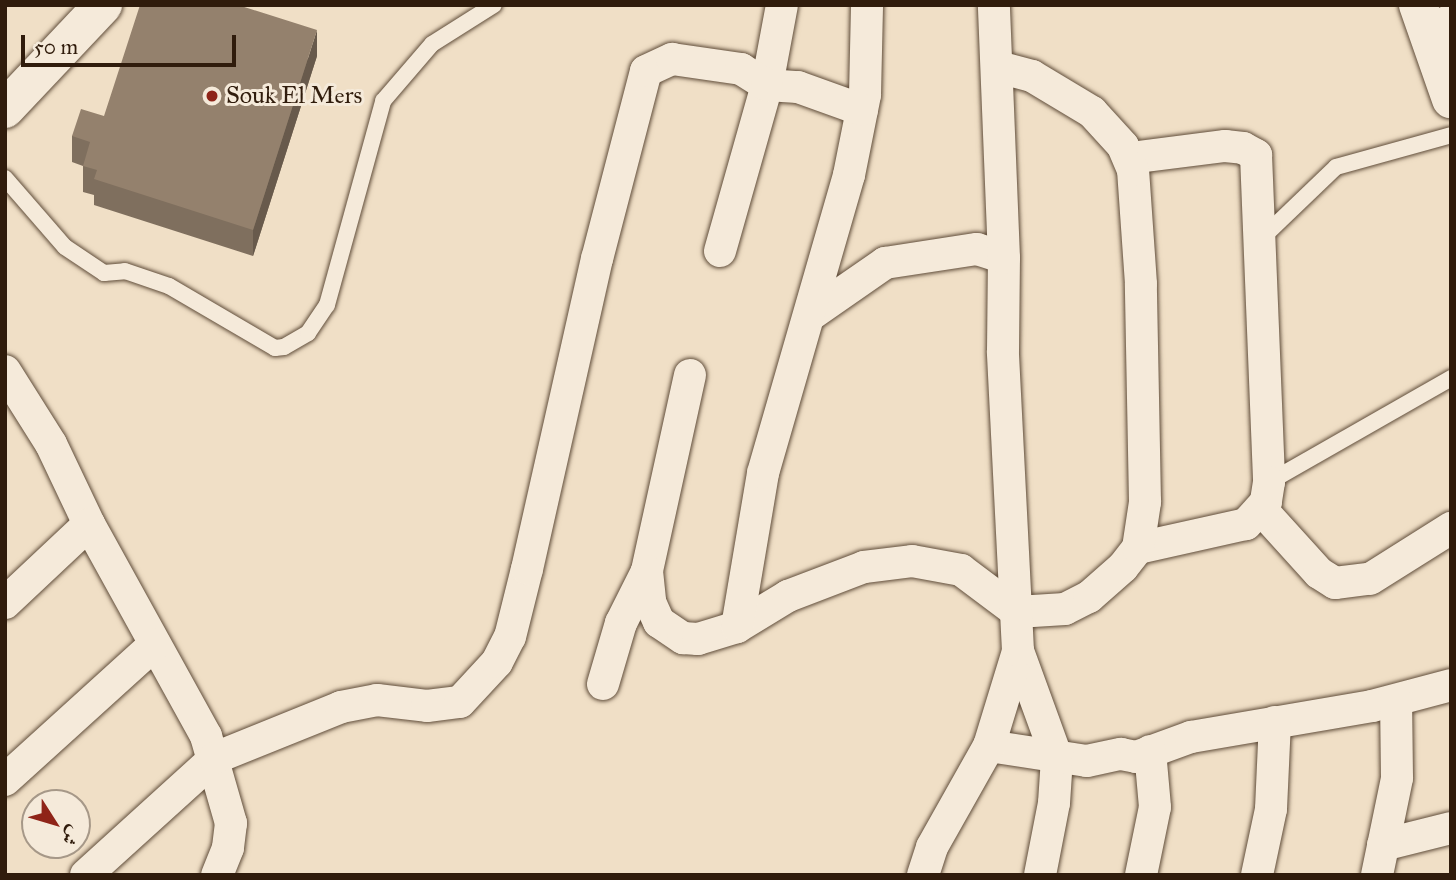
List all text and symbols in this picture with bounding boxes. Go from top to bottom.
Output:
scale bar [24,21,240,65]
text: 50 m [34,34,78,60]
place label: Souk El Mers [226,82,362,110]
marker: Souk El Mers [204,88,220,104]
north arrow [21,789,91,859]
text: ش [57,821,86,850]

